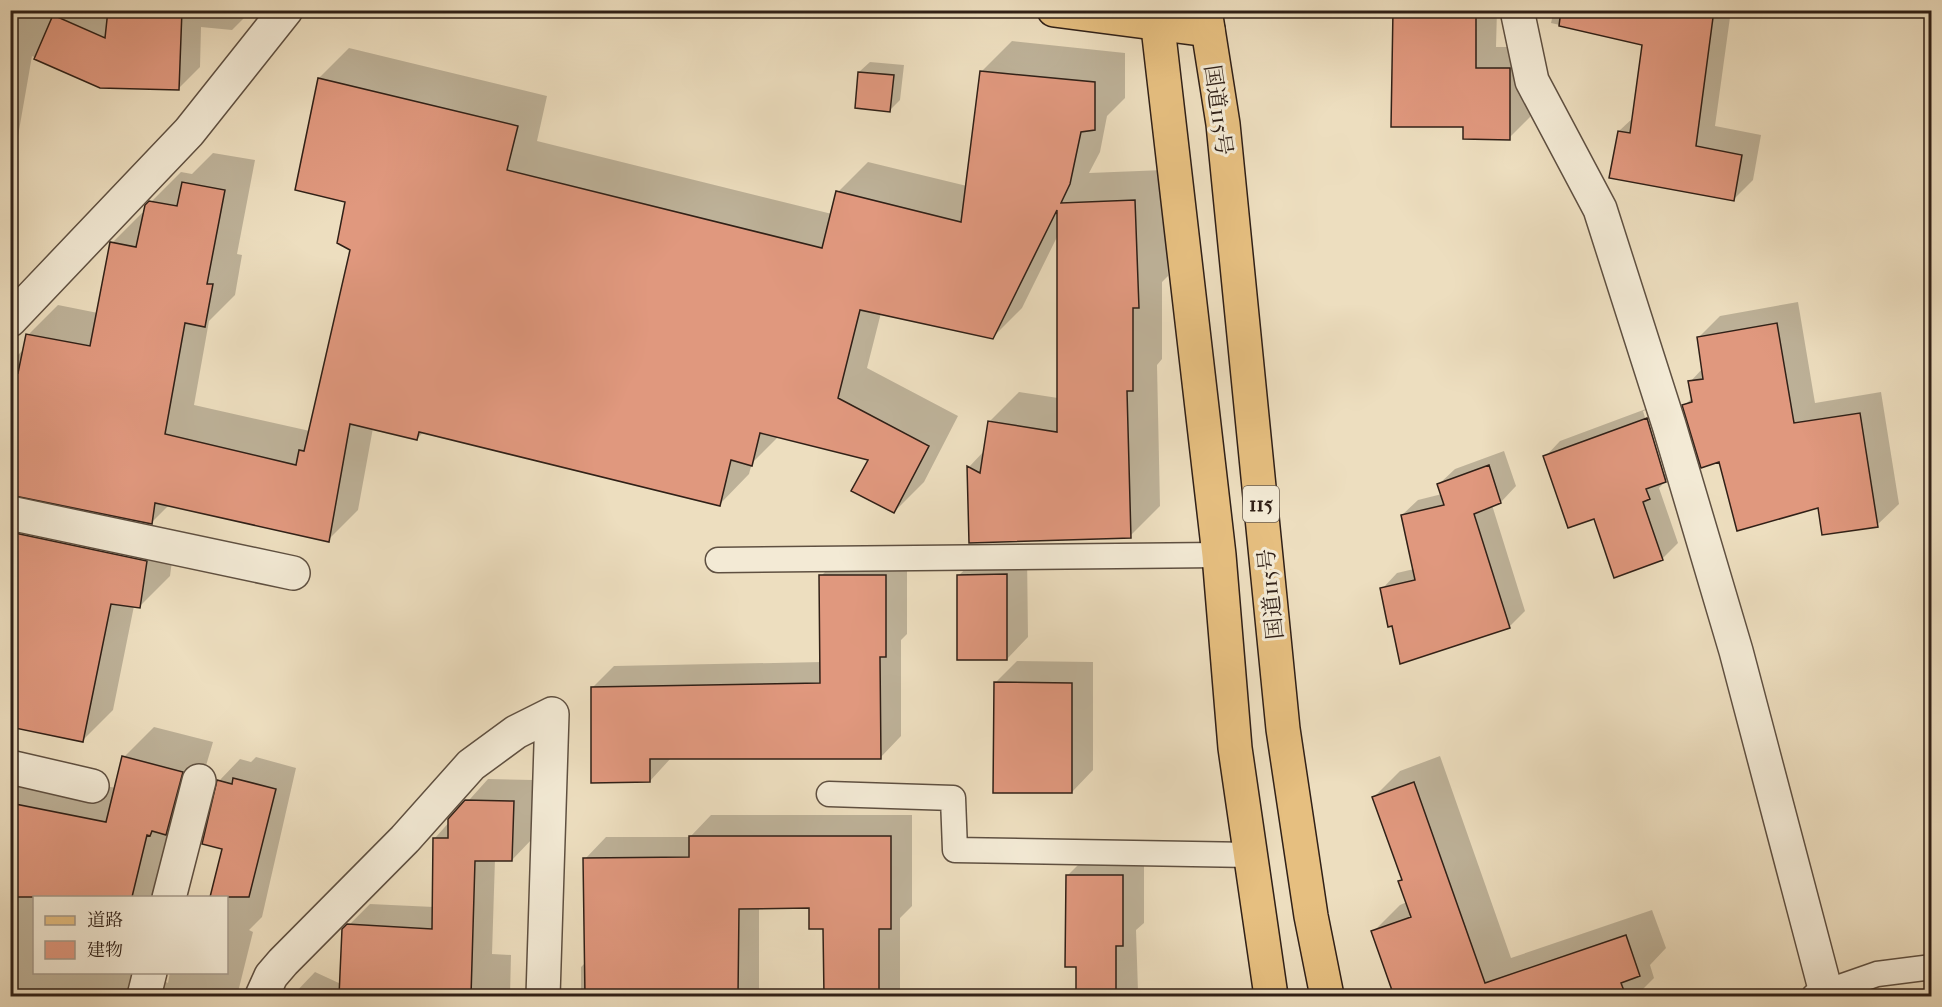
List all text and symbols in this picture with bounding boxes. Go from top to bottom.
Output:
street label: 国道115号 [1199,63,1237,157]
road number: 115 [1243,486,1279,522]
street label: 国道115号 [1253,547,1289,641]
legend [33,896,228,974]
text: 道路 [87,910,123,931]
text: 建物 [87,940,123,961]

